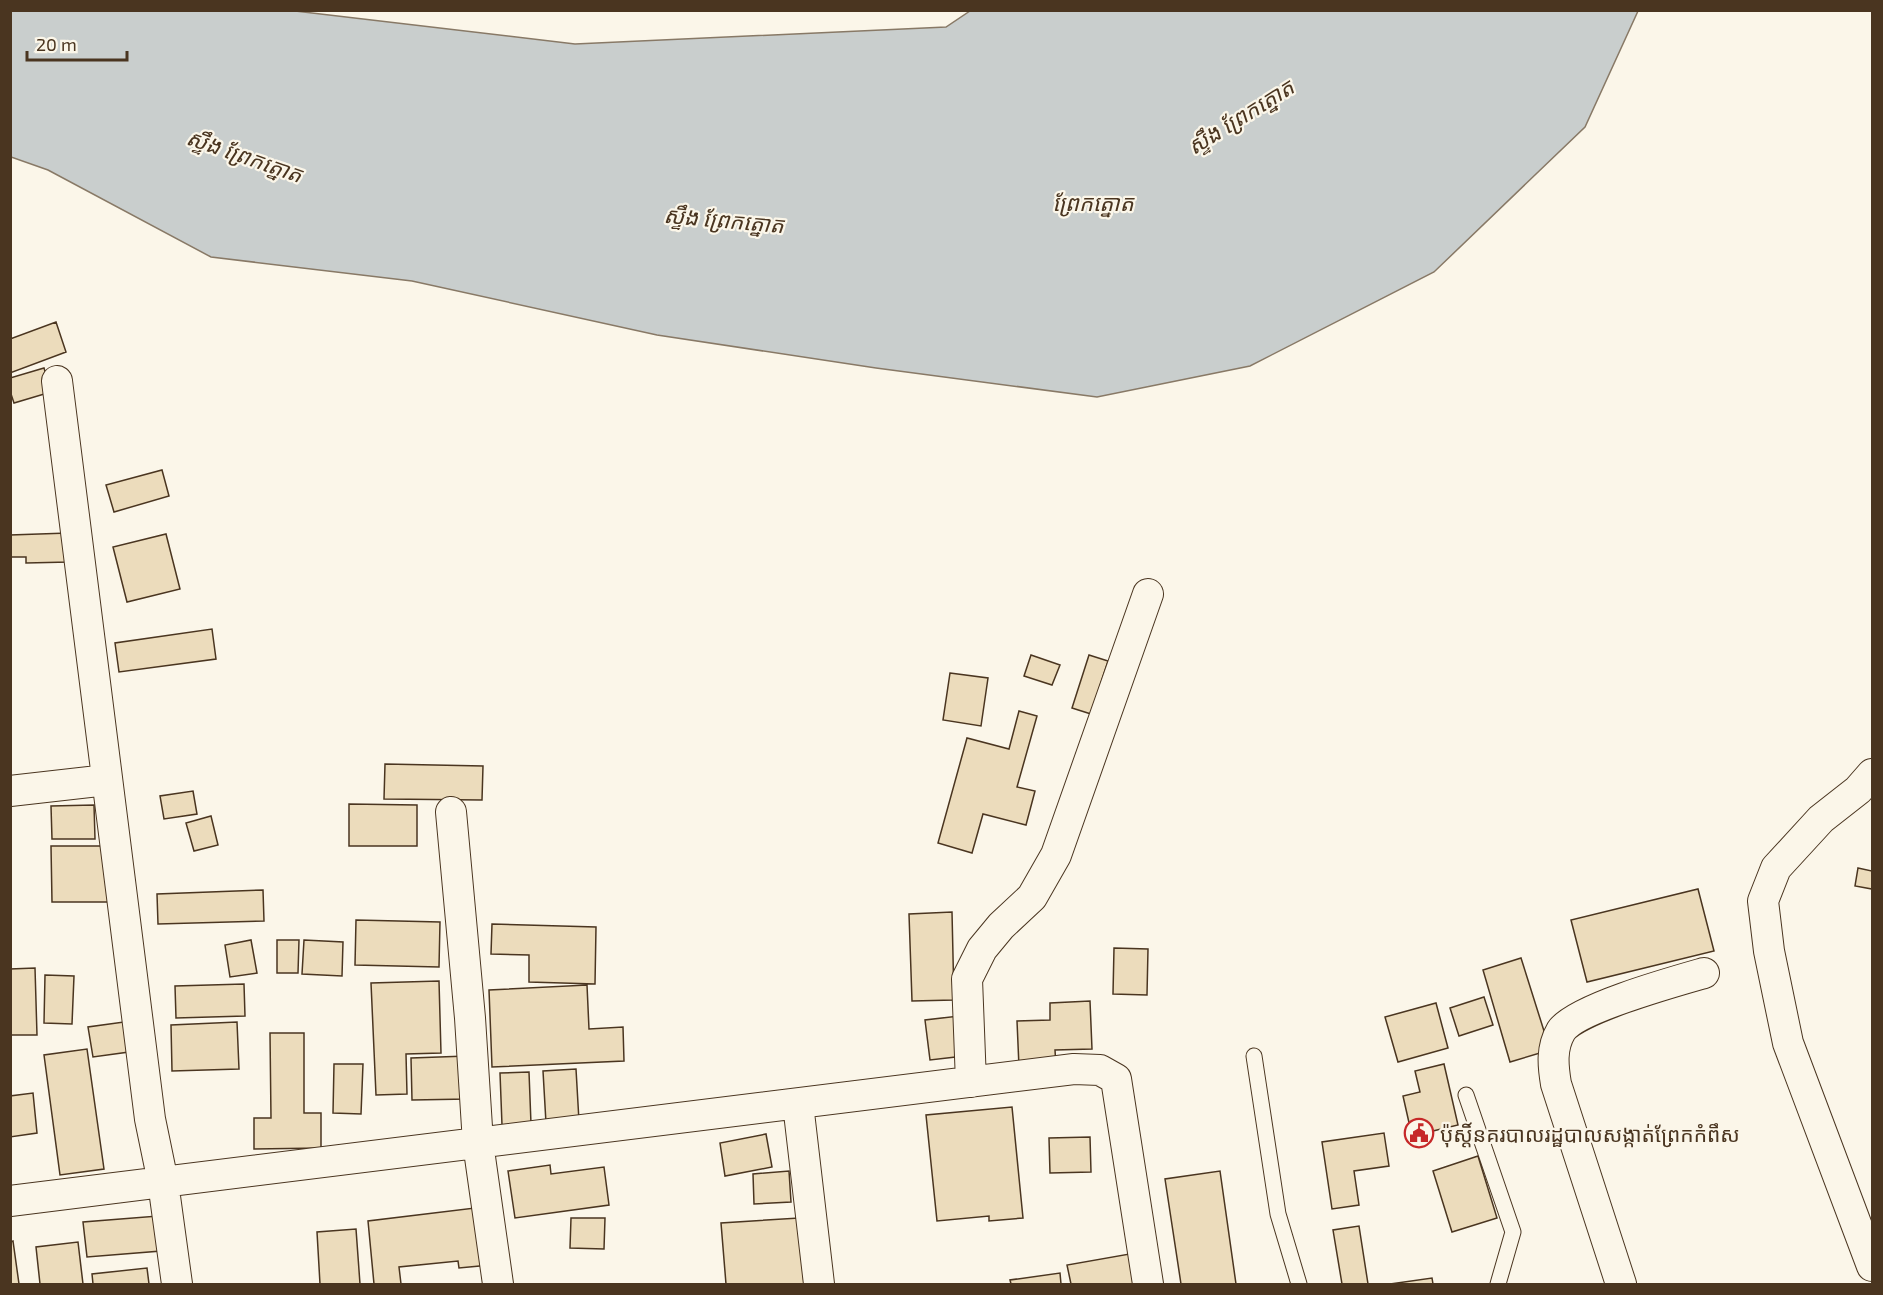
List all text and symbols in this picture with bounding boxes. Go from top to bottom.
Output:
scale bar [27,24,128,62]
text: 20 m [36,33,77,55]
water label: ស្ទឹង ព្រែកត្នោត [1182,72,1301,161]
water label: ស្ទឹង ព្រែកត្នោត [183,123,308,190]
water label: ព្រែកត្នោត [1052,189,1136,218]
water label: ស្ទឹង ព្រែកត្នោត [663,201,787,240]
public building icon: ប៉ុស្តិ៍នគរបាលរដ្ឋបាលសង្កាត់ព្រែកកំពឹស [1403,1117,1435,1149]
place label: ប៉ុស្តិ៍នគរបាលរដ្ឋបាលសង្កាត់ព្រែកកំពឹស [1440,1121,1740,1148]

